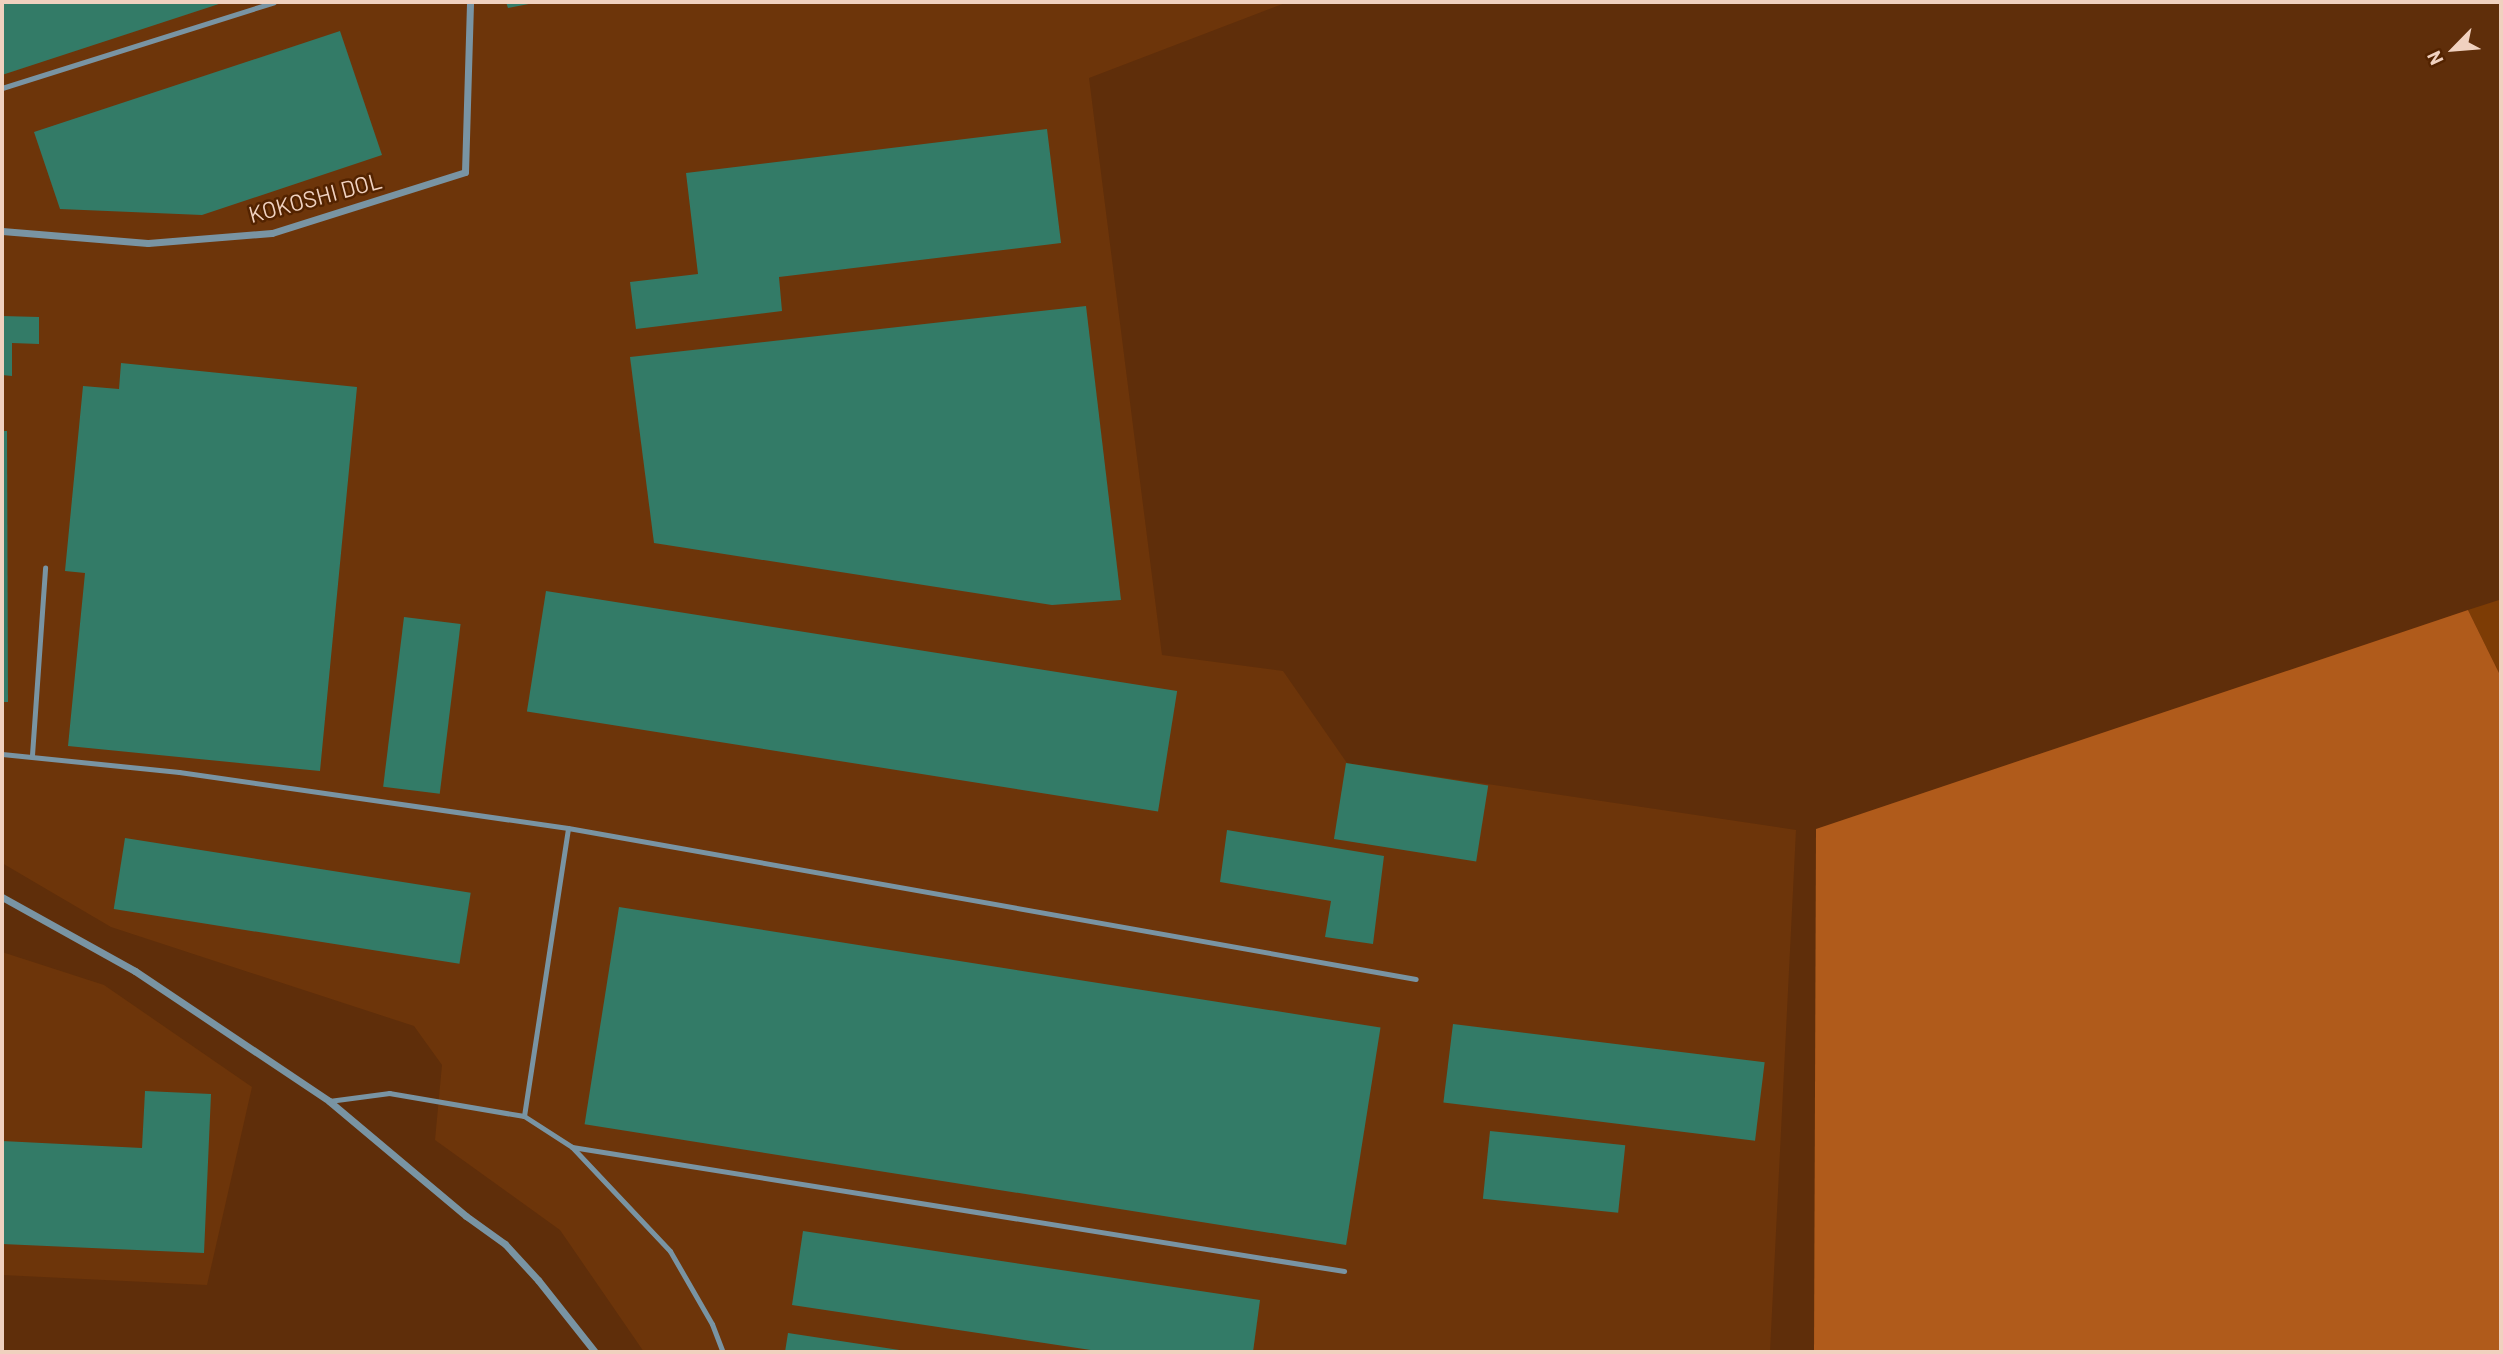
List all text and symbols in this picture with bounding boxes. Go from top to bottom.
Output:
north arrow [2419,14,2489,84]
text: N [2421,48,2448,69]
street label: KOKOSHI DOL [245,166,385,228]

